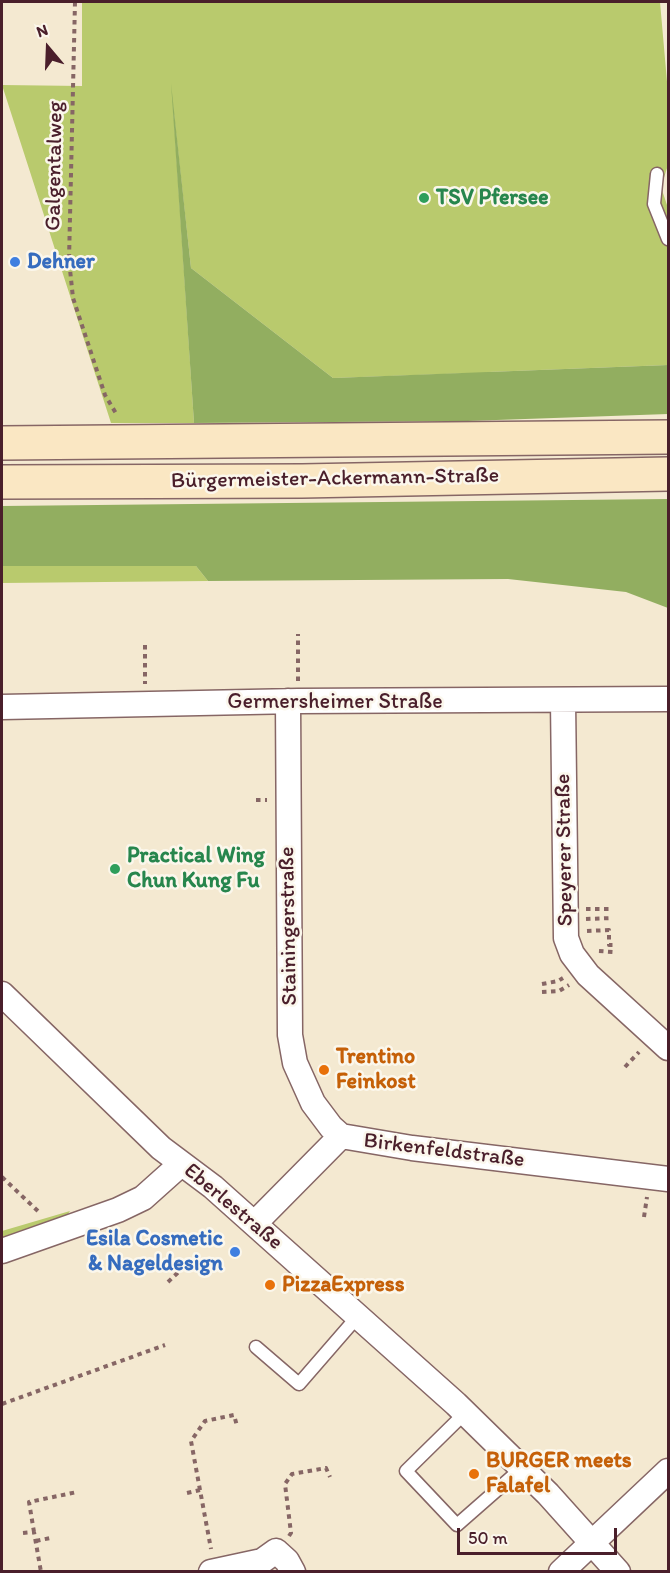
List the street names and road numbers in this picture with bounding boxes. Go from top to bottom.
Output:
street label: Galgentalweg [41,101,69,231]
street label: Bürgermeister-Ackermann-Straße [171,463,499,495]
street label: Germersheimer Straße [227,689,443,715]
street label: Speyerer Straße [550,773,580,927]
street label: Stainingerstraße [274,846,304,1006]
street label: Birkenfeldstraße [362,1128,526,1174]
street label: Eberlestraße [178,1158,288,1256]

